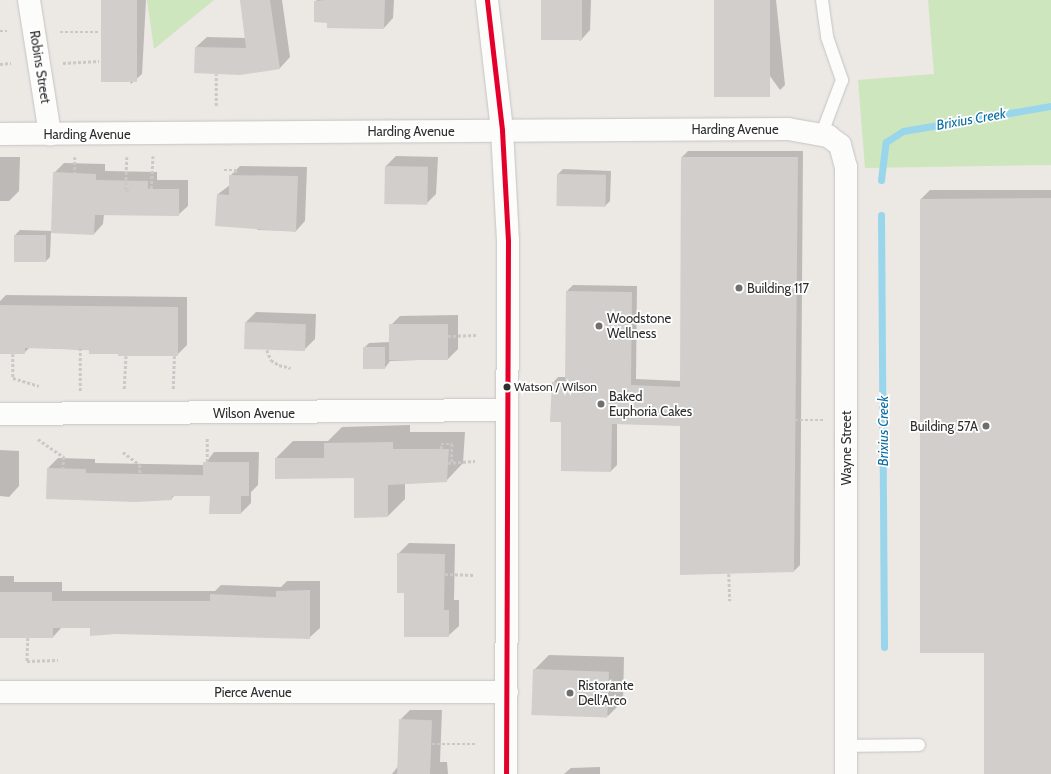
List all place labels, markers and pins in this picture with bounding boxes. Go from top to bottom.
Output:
place label: Building 117 [747,280,809,296]
marker: Building 117 [734,283,744,293]
place label: Woodstone Wellness [607,311,671,342]
marker: Woodstone Wellness [594,321,604,331]
place label: Watson / Wilson [514,380,597,394]
marker: Watson / Wilson [502,382,512,392]
place label: Baked Euphoria Cakes [609,389,692,420]
marker: Baked Euphoria Cakes [596,399,606,409]
place label: Building 57A [910,418,978,434]
marker: Building 57A [981,421,991,431]
place label: Ristorante Dell’Arco [578,678,634,709]
marker: Ristorante Dell’Arco [565,688,575,698]

